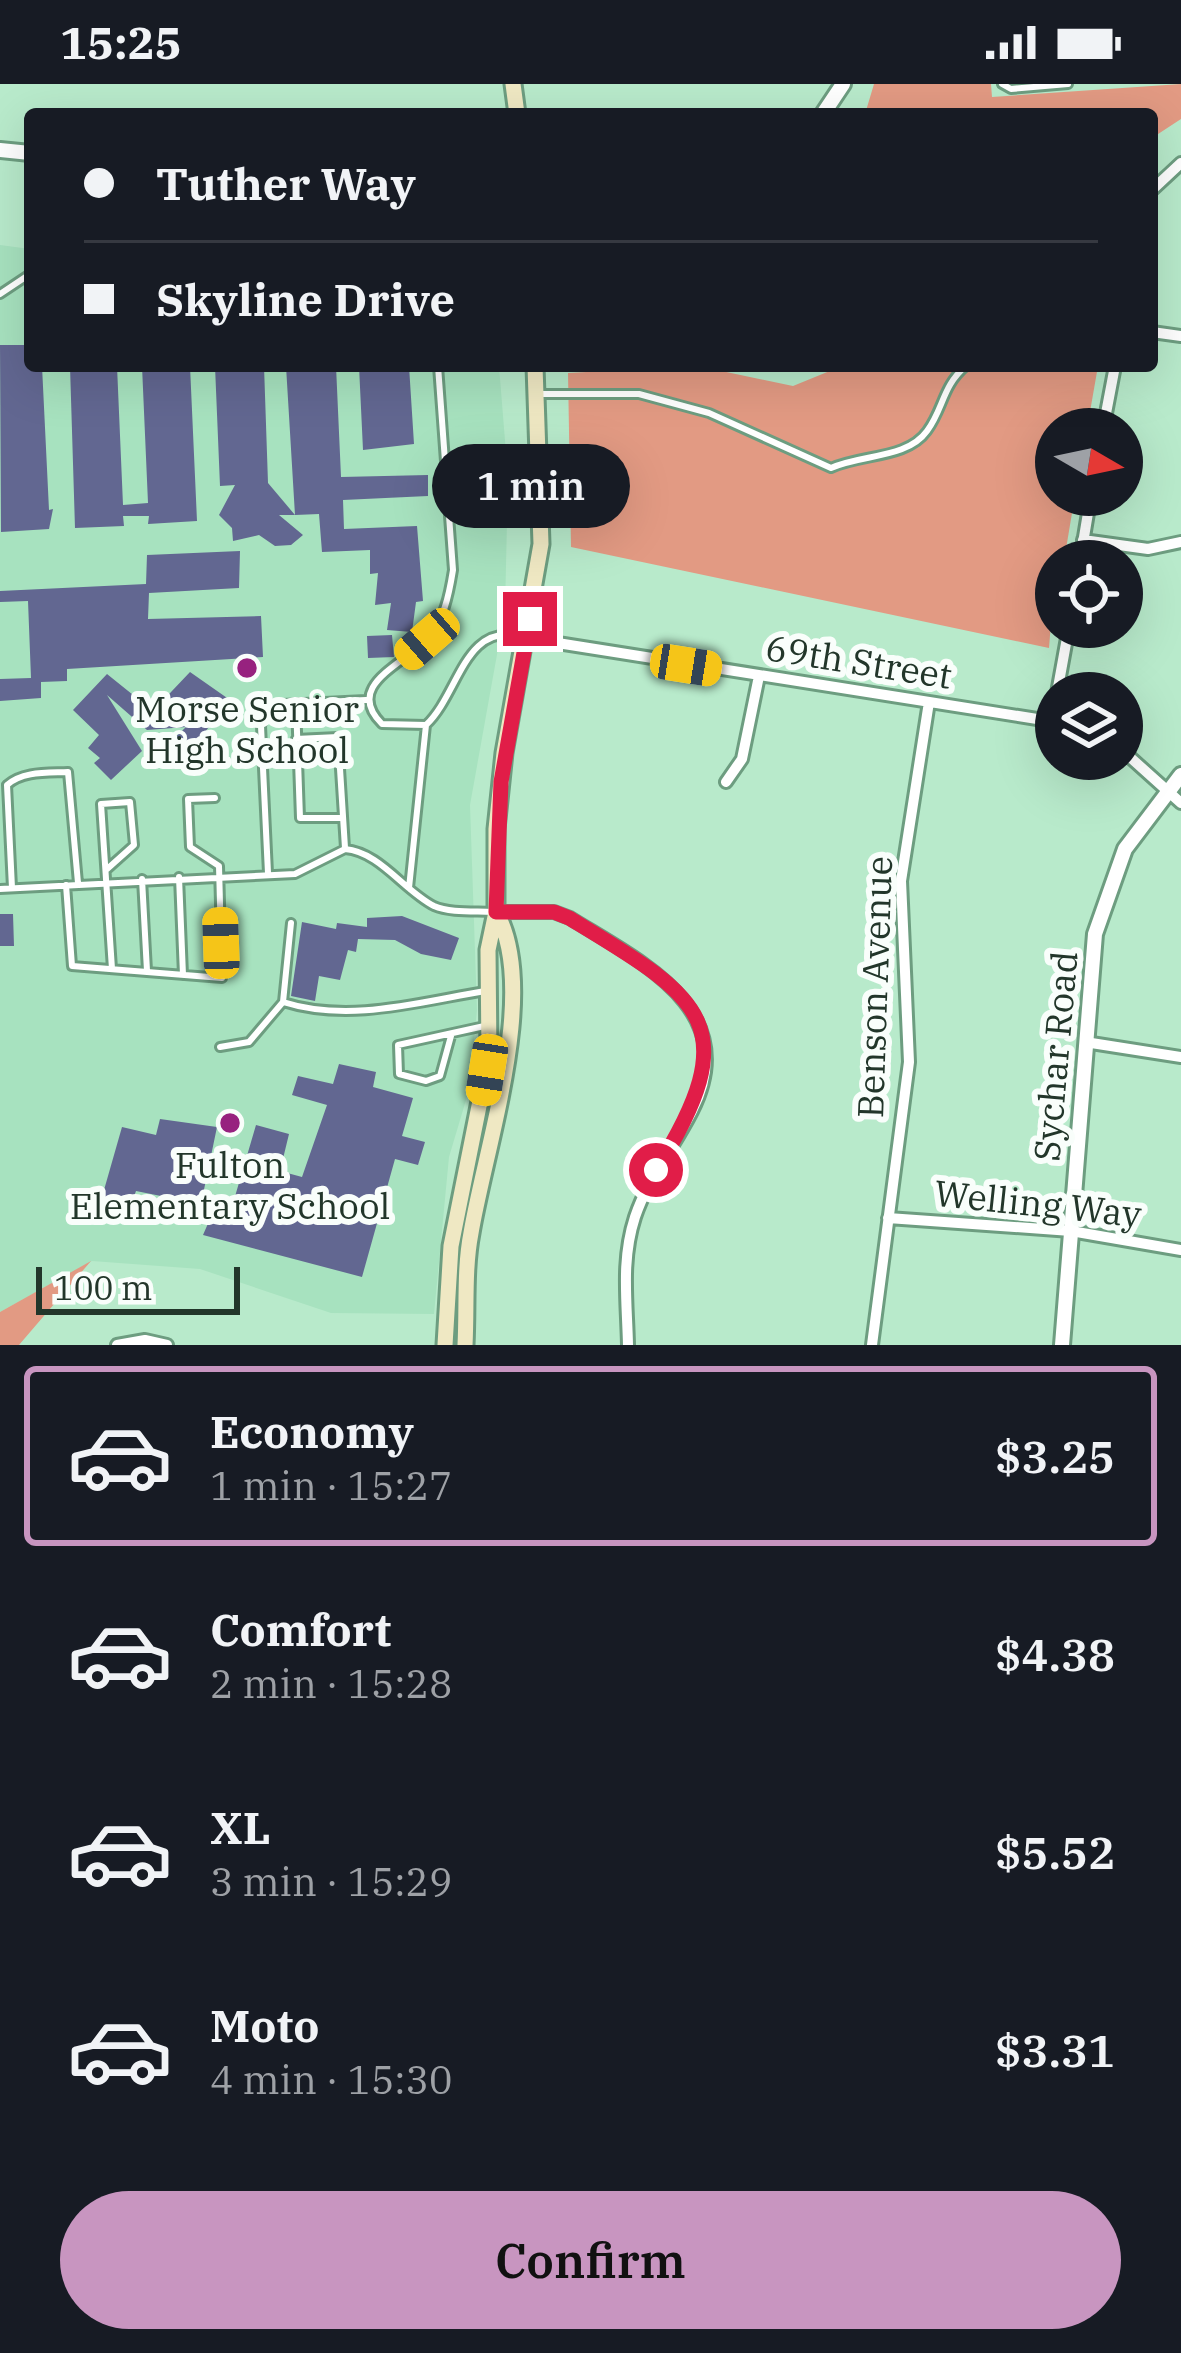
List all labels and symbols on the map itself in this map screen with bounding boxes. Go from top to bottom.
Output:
north arrow [1035,408,1143,516]
callout: 1 min [431,445,629,529]
route end [503,592,557,646]
car [388,602,466,676]
street label: 69th Street [763,623,955,699]
car [648,642,724,688]
marker: Morse Senior High School [234,655,260,681]
place label: Morse Senior High School [135,685,359,773]
street label: Benson Avenue [846,855,902,1119]
car [202,906,240,980]
street label: Sychar Road [1022,949,1088,1163]
car [464,1032,510,1108]
marker: Fulton Elementary School [217,1110,243,1136]
place label: Fulton Elementary School [70,1141,390,1229]
route start [629,1143,683,1197]
street label: Welling Way [932,1169,1144,1237]
scale bar [36,1261,240,1314]

